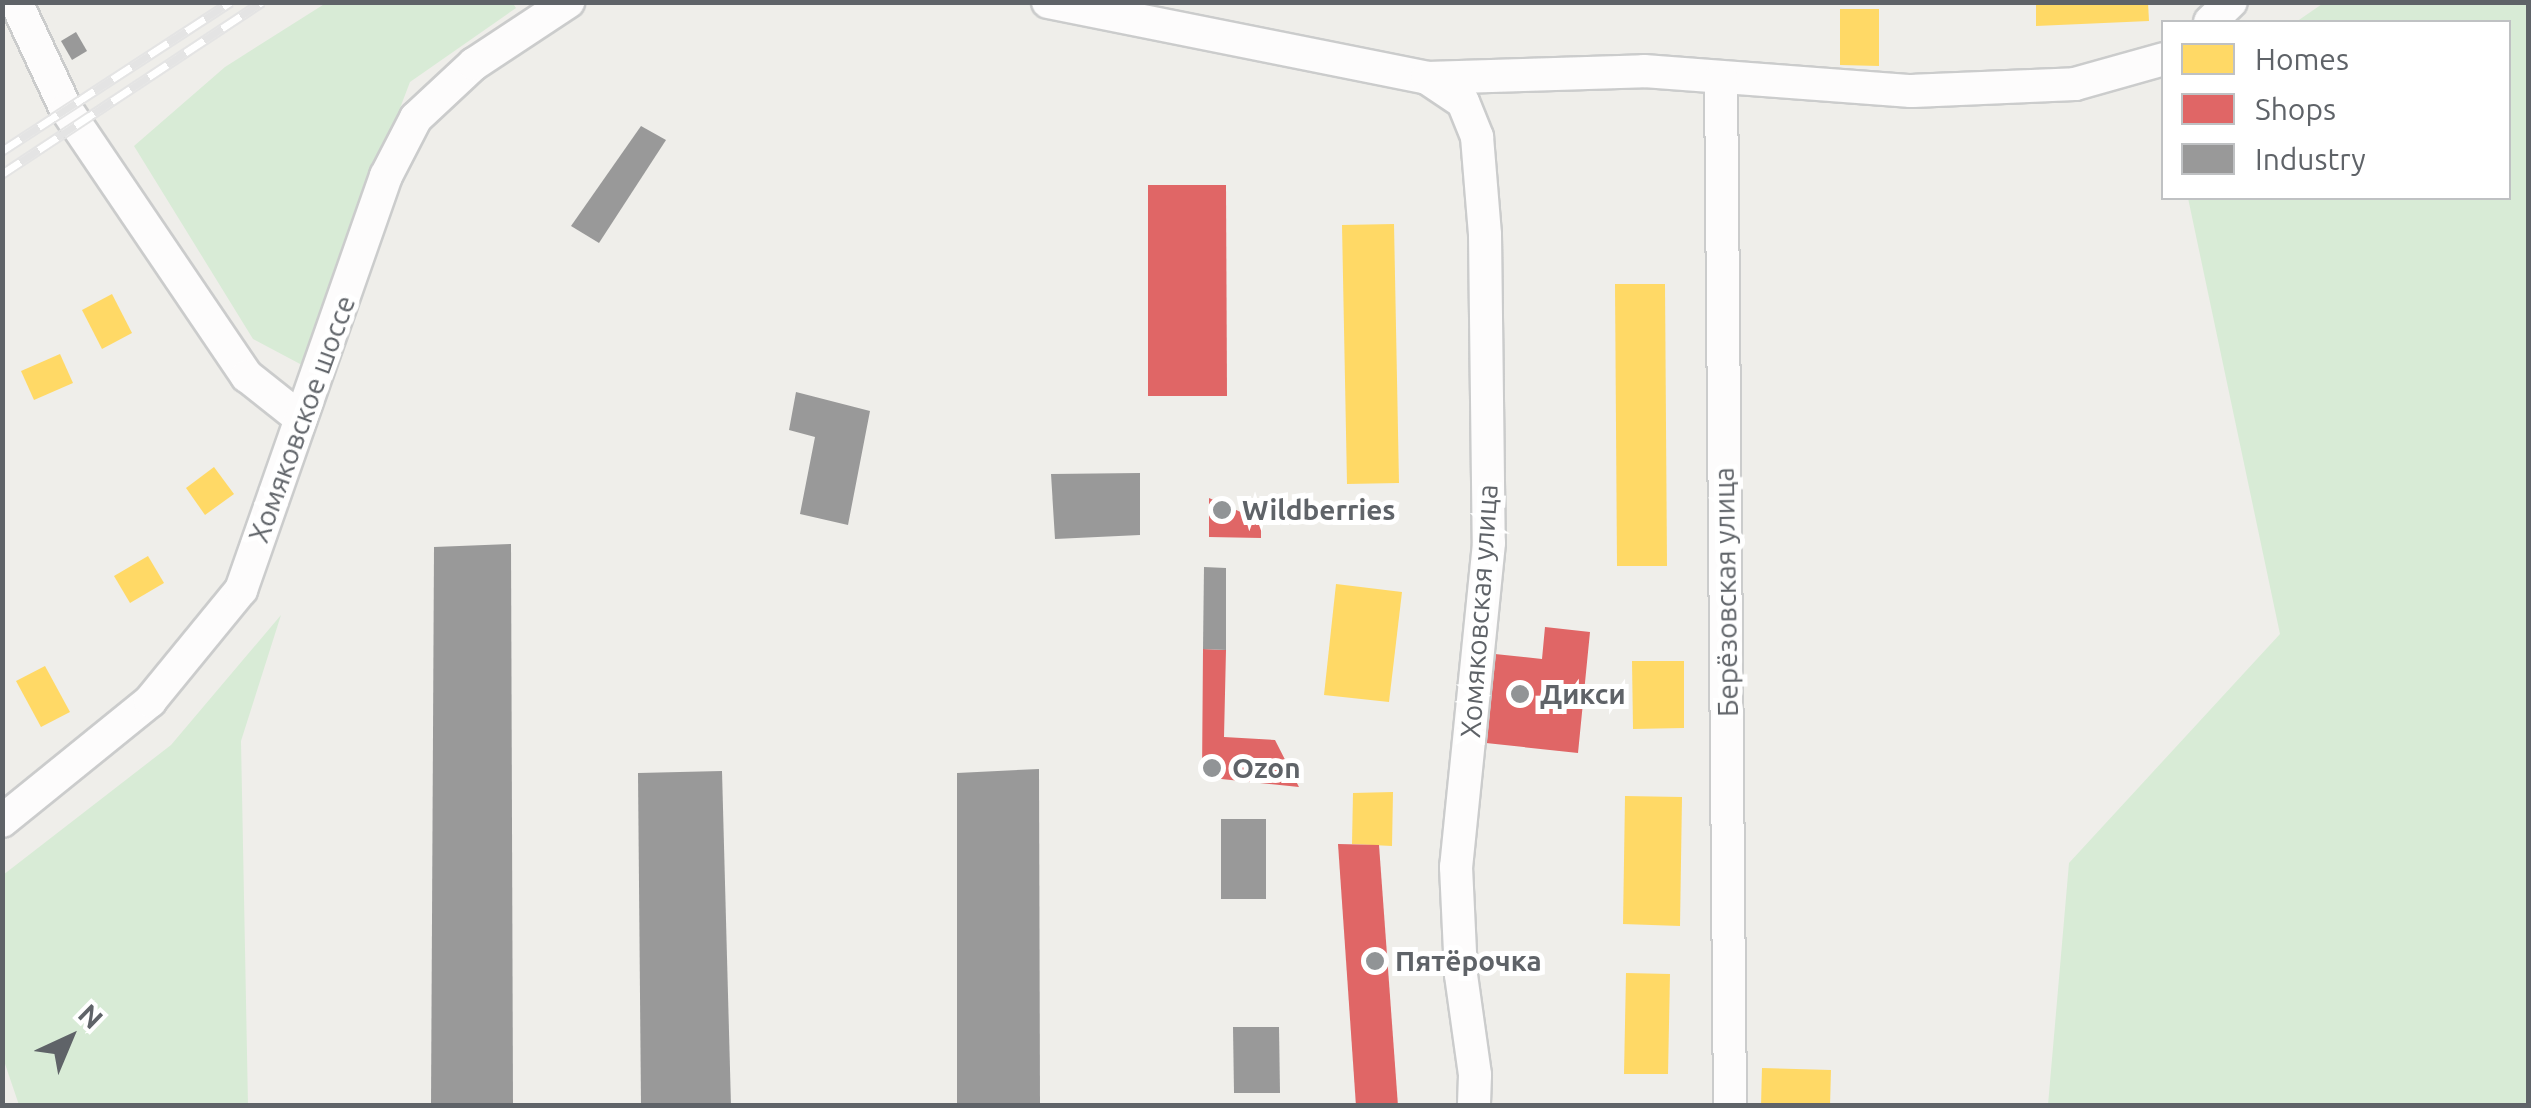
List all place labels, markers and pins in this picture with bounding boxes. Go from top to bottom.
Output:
place label: Wildberries [1242,493,1396,527]
marker: Wildberries [1211,499,1233,521]
place label: Дикси [1540,677,1626,711]
marker: Дикси [1509,683,1531,705]
place label: Ozon [1232,751,1301,785]
marker: Ozon [1201,757,1223,779]
place label: Пятёрочка [1395,944,1542,978]
marker: Пятёрочка [1364,950,1386,972]

